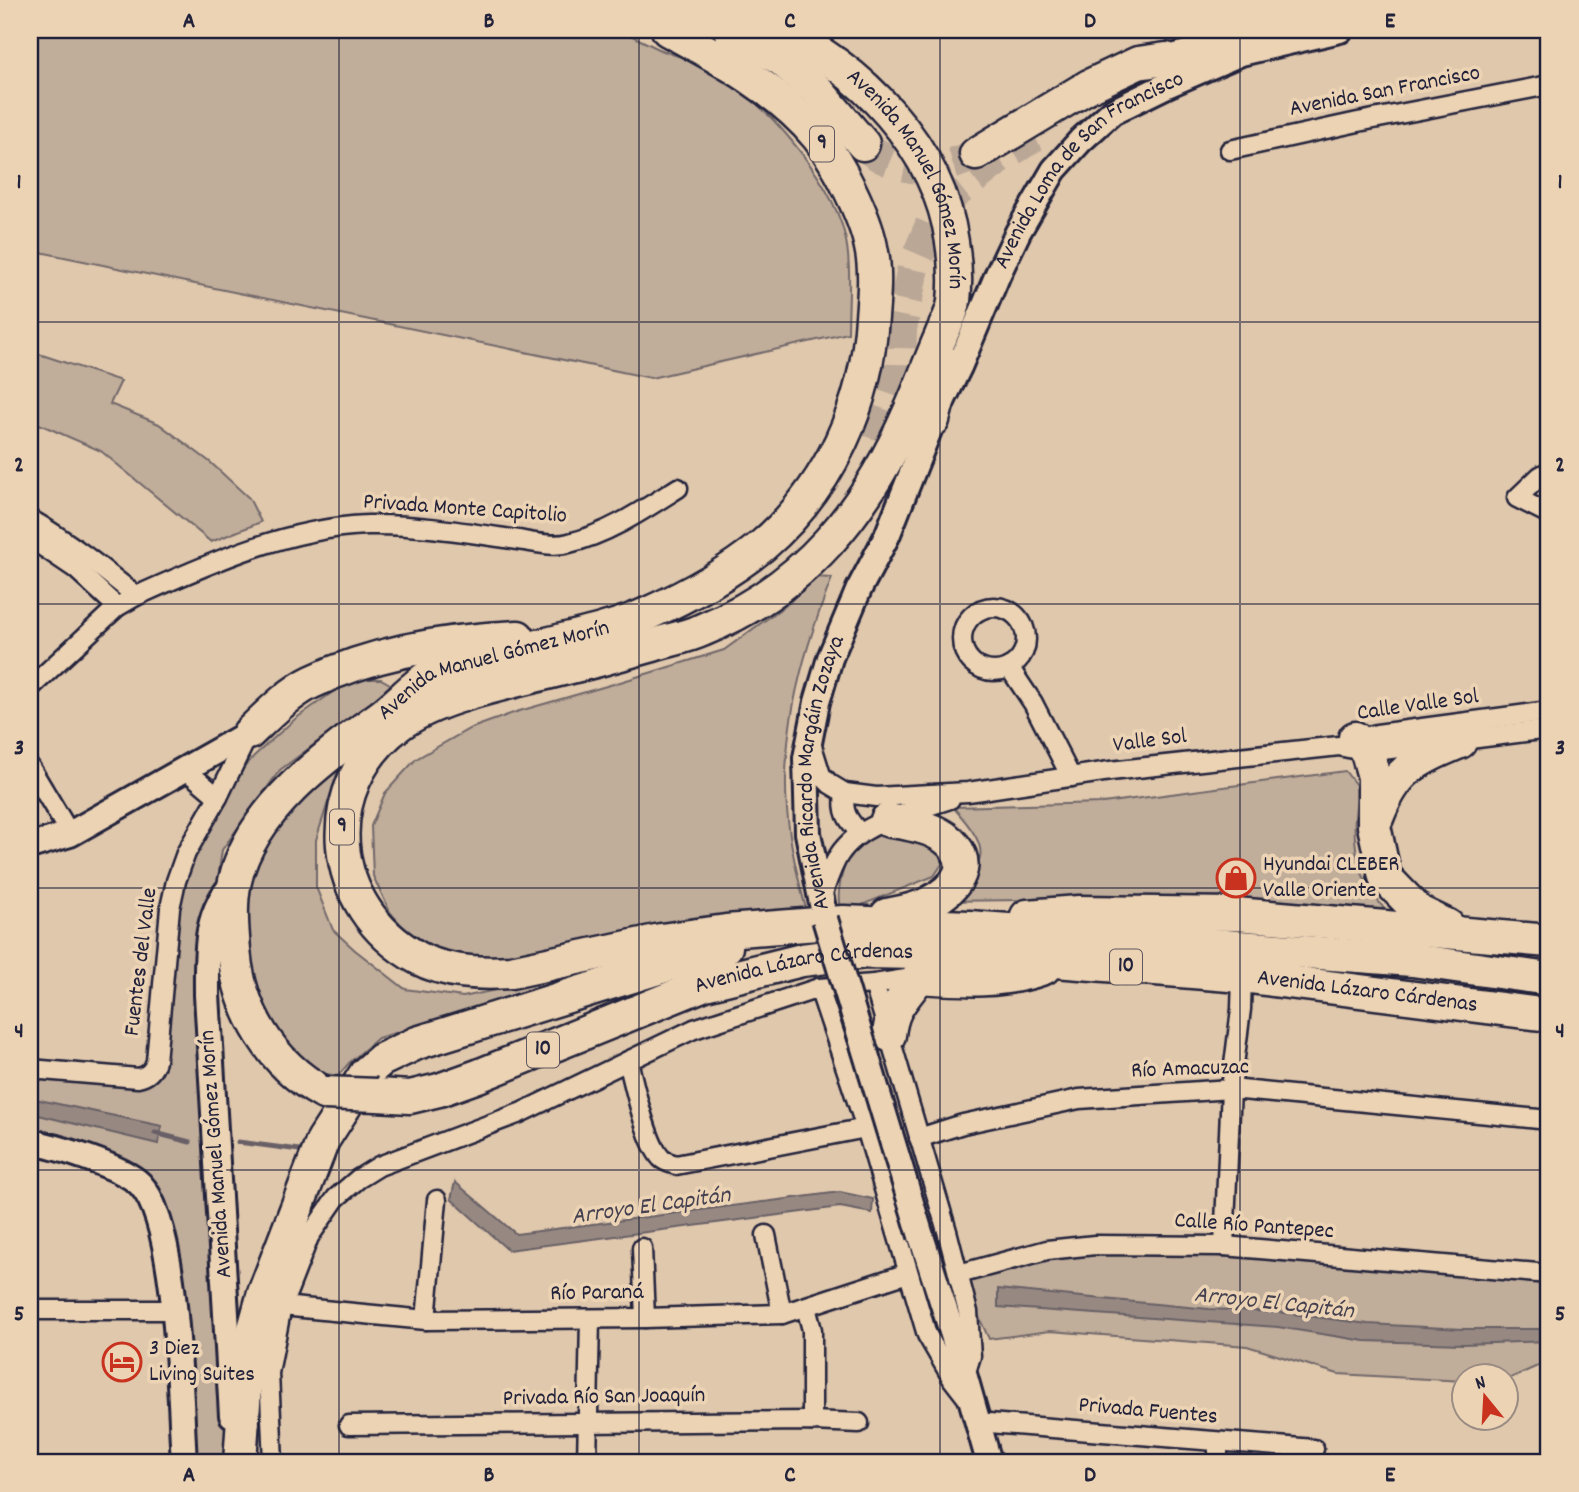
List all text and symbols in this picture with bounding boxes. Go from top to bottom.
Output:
text: A [183,6,195,39]
text: B [484,6,495,39]
text: C [784,6,796,39]
text: D [1084,6,1096,39]
text: E [1385,6,1396,39]
street label: Avenida San Francisco [1287,57,1483,127]
street label: Avenida Manuel Gómez Morín [839,61,972,289]
street label: Avenida Loma de San Francisco [986,63,1189,275]
road number: 9 [810,127,834,162]
text: 1 [16,167,22,200]
text: 1 [1557,167,1563,200]
text: 2 [14,450,24,483]
text: 2 [1555,450,1565,483]
street label: Privada Monte Capitolio [362,486,568,534]
street label: Avenida Manuel Gómez Morín [371,612,613,729]
street label: Avenida Ricardo Margáin Zozaya [789,629,855,913]
street label: Calle Valle Sol [1355,681,1481,731]
street label: Valle Sol [1111,721,1189,763]
text: 3 [14,733,24,766]
text: 3 [1555,733,1565,766]
road number: 9 [330,810,354,844]
place label: Hyundai CLEBER Valle Oriente [1263,849,1399,908]
shop icon: Hyundai CLEBER Valle Oriente [1215,857,1257,899]
street label: Fuentes del Valle [117,886,167,1038]
street label: Avenida Lázaro Cárdenas [689,935,914,1003]
road number: 10 [1110,950,1142,984]
street label: Avenida Lázaro Cárdenas [1255,962,1480,1022]
text: 4 [14,1016,24,1049]
text: 4 [1555,1016,1565,1049]
street label: Avenida Manuel Gómez Morín [192,1029,242,1279]
road number: 10 [527,1032,559,1068]
street label: Río Amacuzac [1130,1051,1250,1089]
water label: Arroyo El Capitán [569,1179,734,1235]
street label: Calle Río Pantepec [1173,1205,1335,1249]
street label: Río Paraná [550,1277,645,1311]
water label: Arroyo El Capitán [1193,1279,1356,1329]
text: 5 [14,1299,24,1332]
text: 5 [1555,1299,1565,1332]
place label: 3 Diez Living Suites [149,1333,255,1392]
hotel icon: 3 Diez Living Suites [101,1341,143,1383]
north arrow [1450,1362,1520,1432]
text: N [1472,1370,1489,1398]
street label: Privada Río San Joaquín [502,1380,706,1416]
street label: Privada Fuentes [1077,1389,1219,1435]
text: A [183,1460,195,1492]
text: B [484,1460,495,1492]
text: C [784,1460,796,1492]
text: D [1084,1460,1096,1492]
text: E [1385,1460,1396,1492]

